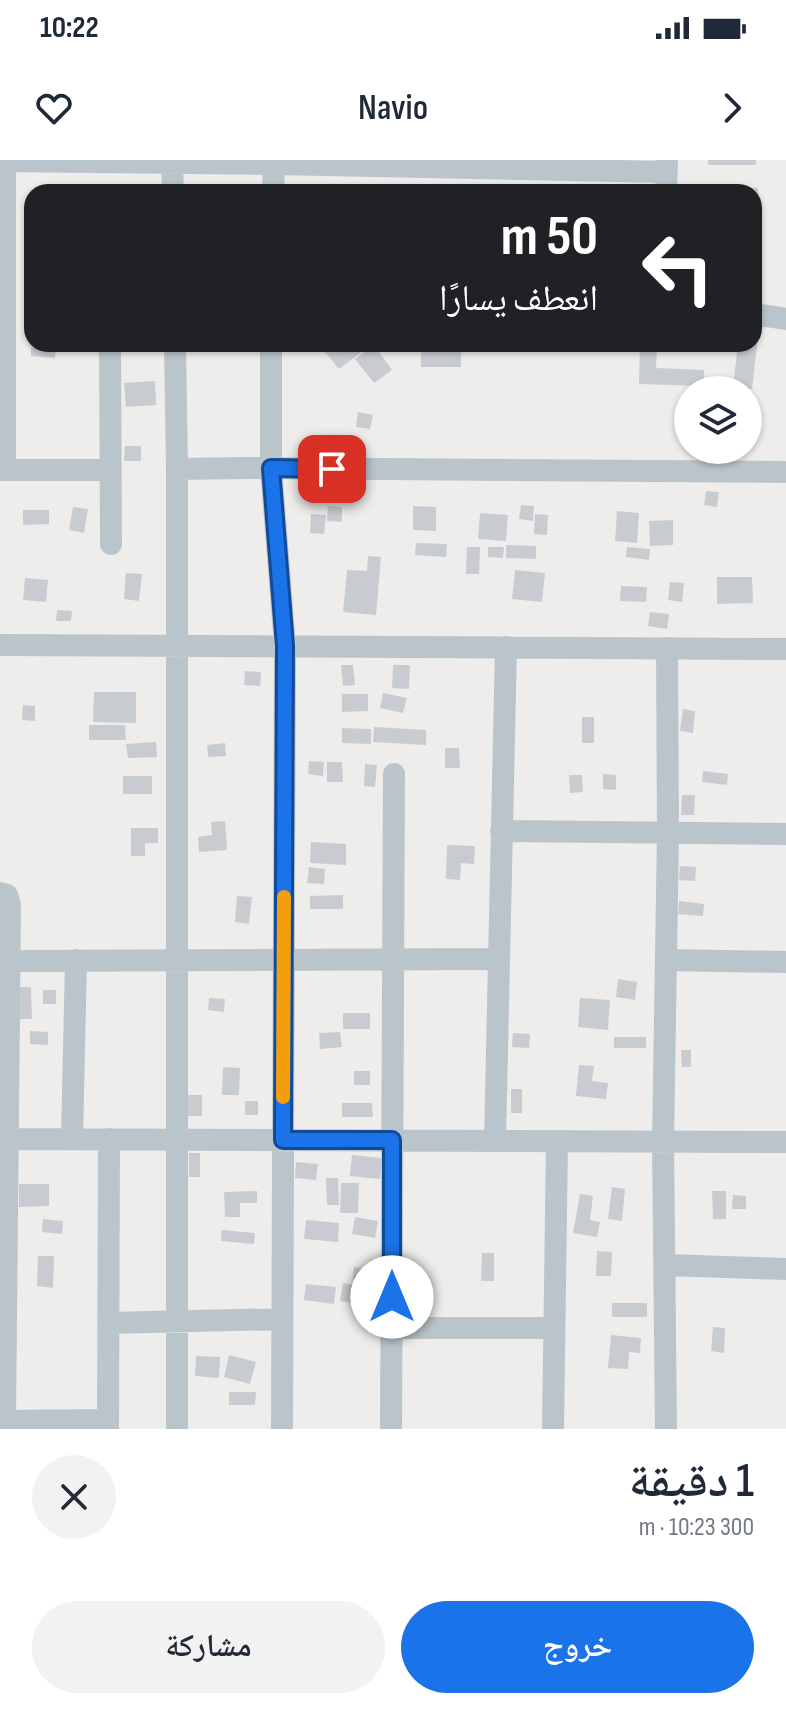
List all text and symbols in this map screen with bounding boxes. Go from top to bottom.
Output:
text: 10:22 [40,10,99,46]
icon: heart [32,86,76,130]
icon: forward [710,86,754,130]
text: Navio [358,87,428,130]
text: 50 m [501,204,598,271]
icon: left [626,216,730,320]
text: انعطف يسارًا [439,278,598,321]
map controls [674,376,762,464]
button: layers [674,376,762,464]
pin [298,435,366,503]
icon: arrive [310,447,354,491]
position arrow [350,1255,434,1339]
text: 1 دقيقة [629,1453,754,1510]
button: close [32,1455,116,1539]
text: 300 m · 10:23 [639,1512,754,1543]
button: مشاركة [32,1601,385,1693]
button: خروج [401,1601,754,1693]

